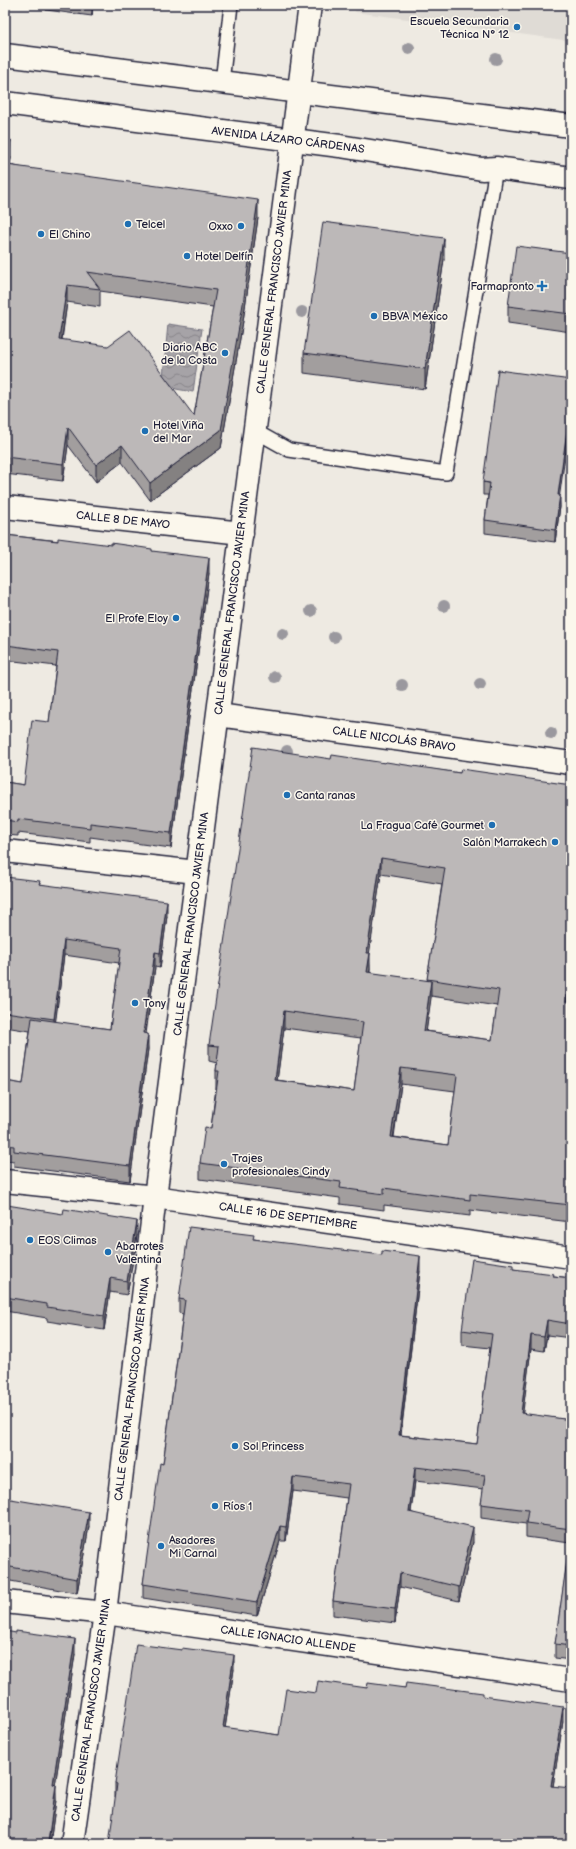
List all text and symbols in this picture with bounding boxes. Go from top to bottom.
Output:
place label: Escuela Secundaria Técnica N° 12 [410,15,509,41]
marker: Escuela Secundaria Técnica N° 12 [512,22,522,32]
street label: AVENIDA LÁZARO CÁRDENAS [211,123,366,156]
street label: CALLE GENERAL FRANCISCO JAVIER MINA [254,169,294,395]
place label: Telcel [136,218,165,231]
marker: Telcel [123,219,133,229]
place label: Oxxo [208,220,233,233]
marker: Oxxo [236,221,246,231]
place label: El Chino [49,228,91,241]
marker: El Chino [36,229,46,239]
place label: Hotel Delfín [195,250,253,263]
marker: Hotel Delfín [182,251,192,261]
place label: Farmapronto [470,280,534,293]
marker: Farmapronto [537,281,547,291]
place label: BBVA México [382,310,448,323]
marker: BBVA México [369,311,379,321]
place label: Diario ABC de la Costa [161,341,217,367]
marker: Diario ABC de la Costa [220,348,230,358]
place label: Hotel Viña del Mar [153,419,204,445]
marker: Hotel Viña del Mar [140,426,150,436]
street label: CALLE GENERAL FRANCISCO JAVIER MINA [212,490,252,716]
street label: CALLE 8 DE MAYO [75,509,171,531]
place label: El Profe Eloy [105,612,168,625]
marker: El Profe Eloy [171,613,181,623]
street label: CALLE NICOLÁS BRAVO [332,723,456,754]
place label: Canta ranas [295,789,356,802]
marker: Canta ranas [282,790,292,800]
street label: CALLE GENERAL FRANCISCO JAVIER MINA [171,811,211,1037]
place label: La Fragua Café Gourmet [361,819,485,832]
marker: La Fragua Café Gourmet [487,820,497,830]
place label: Salón Marrakech [463,836,547,849]
marker: Salón Marrakech [550,837,560,847]
place label: Tony [143,997,166,1010]
marker: Tony [130,998,140,1008]
place label: Trajes profesionales Cindy [232,1152,330,1178]
marker: Trajes profesionales Cindy [219,1159,229,1169]
street label: CALLE 16 DE SEPTIEMBRE [218,1200,358,1232]
place label: EOS Climas [38,1234,97,1247]
marker: EOS Climas [25,1235,35,1245]
place label: Abarrotes Valentina [116,1240,165,1266]
marker: Abarrotes Valentina [103,1247,113,1257]
street label: CALLE GENERAL FRANCISCO JAVIER MINA [112,1276,152,1502]
place label: Sol Princess [243,1440,305,1453]
marker: Sol Princess [230,1441,240,1451]
place label: Ríos 1 [223,1500,252,1513]
marker: Ríos 1 [210,1501,220,1511]
place label: Asadores Mi Carnal [169,1534,217,1560]
marker: Asadores Mi Carnal [156,1541,166,1551]
street label: CALLE GENERAL FRANCISCO JAVIER MINA [69,1597,113,1822]
street label: CALLE IGNACIO ALLENDE [220,1623,356,1655]

